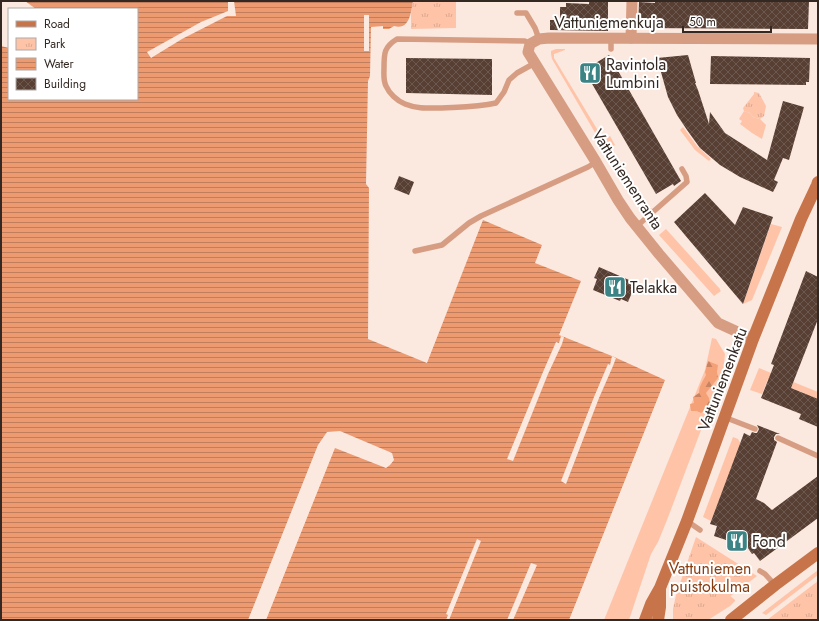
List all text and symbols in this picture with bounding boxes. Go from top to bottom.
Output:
legend [8,8,138,100]
scale bar [683,8,771,34]
street label: Vattuniemenkuja [554,11,664,34]
text: 50 m [689,13,716,31]
text: Road [44,15,70,33]
text: Park [44,35,66,53]
place label: Ravintola Lumbini [606,53,666,94]
text: Water [44,55,75,73]
restaurant icon: Ravintola Lumbini [577,60,603,86]
text: Building [44,75,86,93]
street label: Vattuniemenranta [586,124,669,234]
restaurant icon: Telakka [602,274,628,300]
place label: Telakka [630,276,677,299]
street label: Vattuniemenkatu [692,324,753,434]
restaurant icon: Fond [724,528,750,554]
place label: Fond [752,530,786,553]
park label: Vattuniemen puistokulma [669,557,751,598]

